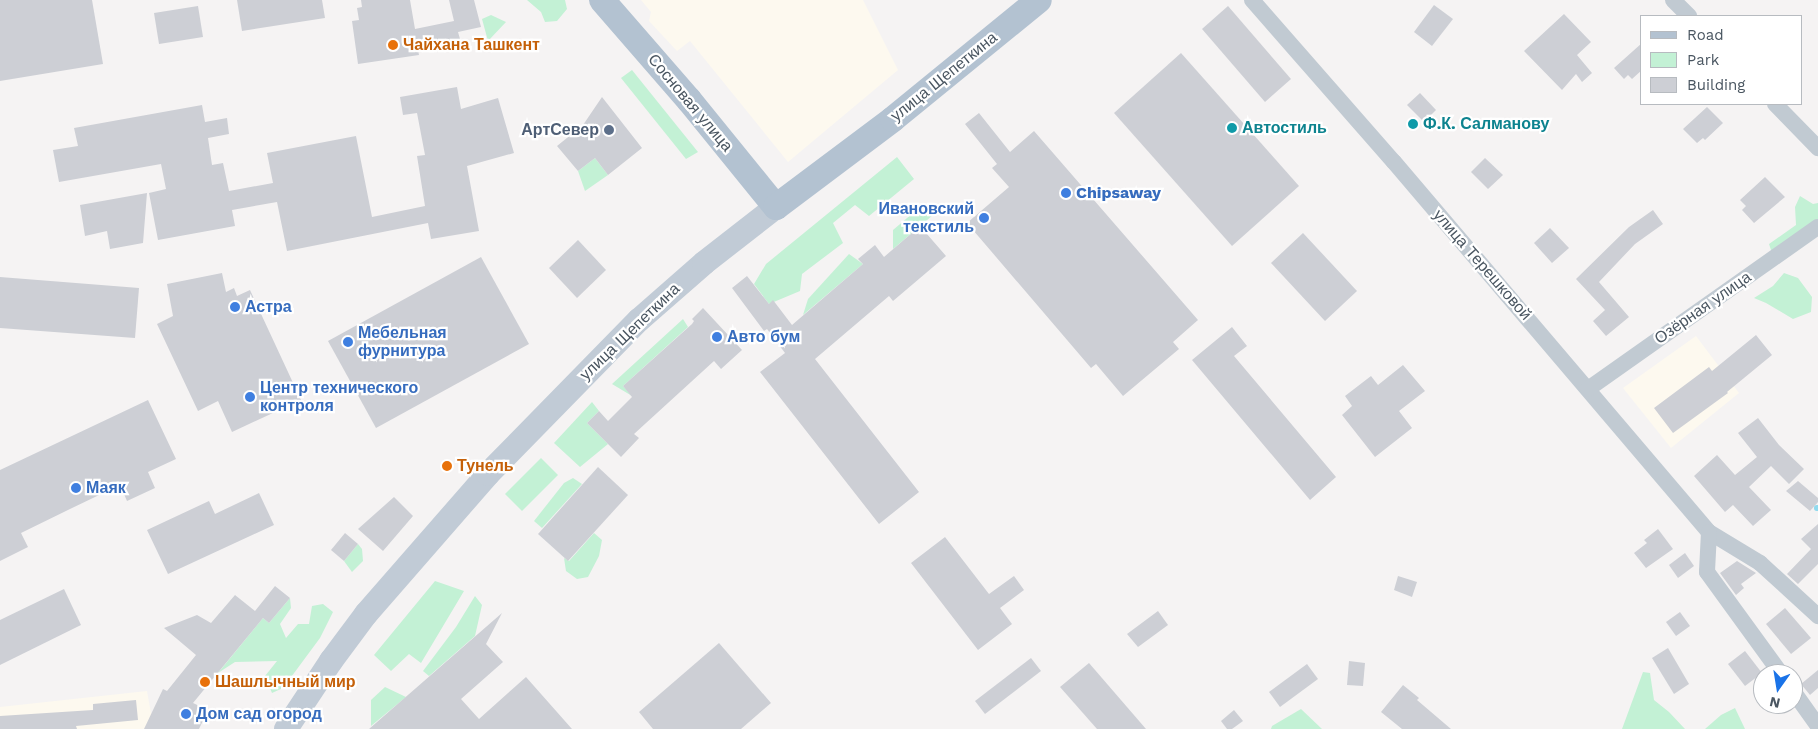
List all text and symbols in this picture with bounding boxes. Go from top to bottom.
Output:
legend [1640,15,1803,105]
text: Road [1687,26,1724,44]
street label: улица Щепеткина [887,28,1001,126]
place label: Чайхана Ташкент [403,35,540,55]
marker: Чайхана Ташкент [387,39,399,51]
street label: Сосновая улица [644,50,736,156]
text: Park [1687,51,1719,69]
text: Building [1687,76,1745,94]
place label: Ф.К. Салманову [1423,114,1549,134]
place label: Автостиль [1242,118,1327,138]
marker: Ф.К. Салманову [1407,118,1419,130]
place label: АртСевер [521,120,599,140]
marker: Автостиль [1226,122,1238,134]
marker: АртСевер [603,124,615,136]
place label: Chipsaway [1076,183,1161,203]
marker: Chipsaway [1060,187,1072,199]
place label: Ивановский текстиль [879,199,974,237]
street label: улица Терешковой [1429,206,1535,324]
marker: Ивановский текстиль [978,212,990,224]
street label: Озёрная улица [1651,268,1755,348]
street label: улица Щепеткина [576,279,684,385]
place label: Астра [245,297,292,317]
marker: Астра [229,301,241,313]
place label: Мебельная фурнитура [358,323,447,361]
place label: Авто бум [727,327,800,347]
marker: Авто бум [711,331,723,343]
marker: Мебельная фурнитура [342,336,354,348]
place label: Центр технического контроля [260,378,418,416]
marker: Центр технического контроля [244,391,256,403]
place label: Тунель [457,456,514,476]
marker: Тунель [441,460,453,472]
place label: Маяк [86,478,126,498]
marker: Маяк [70,482,82,494]
north arrow [1753,664,1803,714]
place label: Шашлычный мир [215,672,356,692]
marker: Шашлычный мир [199,676,211,688]
text: N [1768,694,1782,712]
place label: Дом сад огород [196,704,322,724]
marker: Дом сад огород [180,708,192,720]

